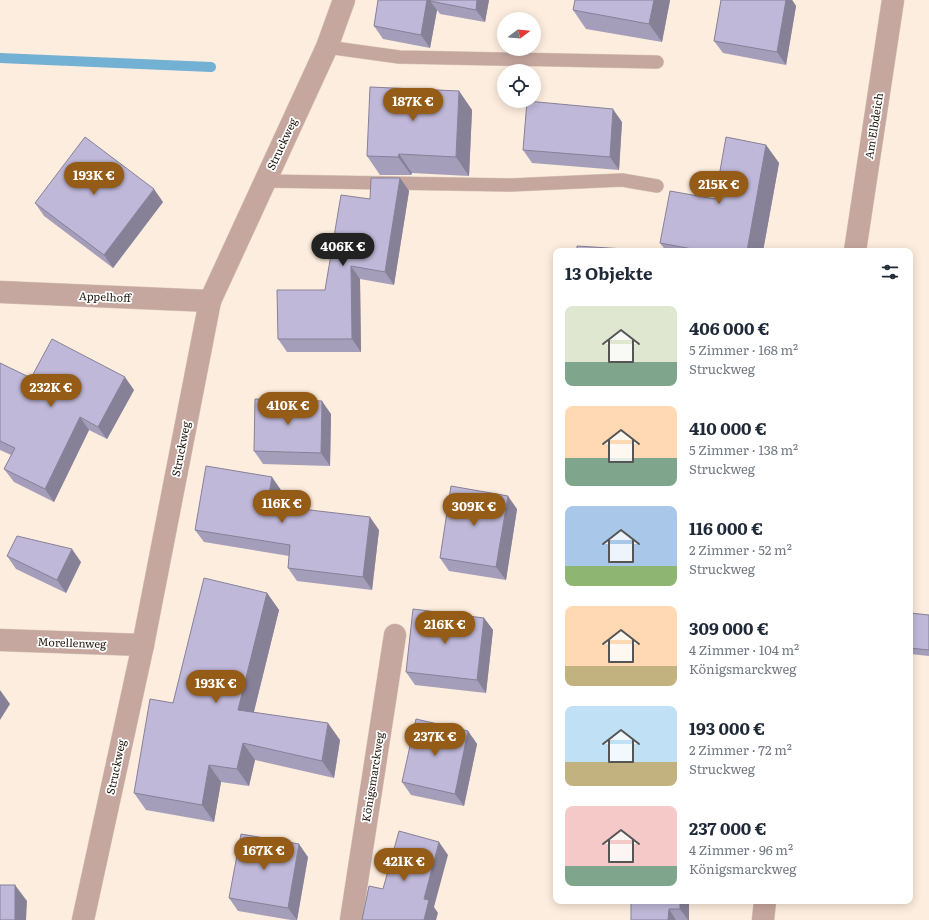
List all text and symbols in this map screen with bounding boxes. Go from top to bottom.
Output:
north arrow [497,12,541,56]
map controls [497,12,541,108]
button: locate [497,64,541,108]
pin: 187K € [380,88,446,122]
text: 187K € [392,91,434,110]
street label: Am Elbdeich [860,92,886,160]
street label: Struckweg [262,114,301,172]
pin: 193K € [61,162,127,196]
text: 193K € [73,165,115,184]
pin: 215K € [686,171,752,205]
text: 215K € [698,174,740,193]
pin: 406K € [310,233,376,267]
text: 406K € [320,236,366,255]
text: 13 Objekte [565,260,653,285]
icon: filters [879,261,901,283]
street label: Appelhoff [79,287,132,305]
text: 406 000 € [689,315,770,340]
icon: home [597,322,645,370]
text: 5 Zimmer · 168 m² [689,340,798,359]
text: Struckweg [689,359,755,378]
pin: 232K € [18,374,84,408]
text: 232K € [30,377,72,396]
pin: 410K € [255,392,321,426]
text: 410K € [266,395,310,414]
text: 410 000 € [689,415,767,440]
street label: Struckweg [167,419,193,478]
icon: home [597,422,645,470]
text: 5 Zimmer · 138 m² [689,440,798,459]
text: Struckweg [689,459,755,478]
pin: 116K € [249,490,315,524]
text: 116K € [262,493,302,512]
pin: 309K € [441,493,507,527]
text: 309K € [452,496,496,515]
text: 116 000 € [689,515,763,540]
icon: home [597,522,645,570]
text: 2 Zimmer · 52 m² [689,540,792,559]
text: Struckweg [689,559,755,578]
pin: 216K € [412,611,478,645]
text: 216K € [424,614,466,633]
text: 309 000 € [689,615,769,640]
icon: home [597,622,645,670]
street label: Morellenweg [37,633,107,651]
text: 4 Zimmer · 104 m² [689,640,799,659]
text: Königsmarckweg [689,659,796,678]
pin: 193K € [183,670,249,704]
text: 193K € [195,673,237,692]
text: 193 000 € [689,715,765,740]
icon: home [597,722,645,770]
pin: 237K € [402,723,468,757]
text: 237K € [414,726,456,745]
street label: Königsmarckweg [357,730,387,823]
street label: Struckweg [101,737,129,796]
text: 2 Zimmer · 72 m² [689,740,792,759]
text: Struckweg [689,759,755,778]
text: 237 000 € [689,815,767,840]
icon: home [597,822,645,870]
pin: 167K € [231,837,297,871]
text: 167K € [243,840,285,859]
text: 4 Zimmer · 96 m² [689,840,793,859]
pin: 421K € [371,848,437,882]
text: 421K € [383,851,425,870]
text: Königsmarckweg [689,859,796,878]

